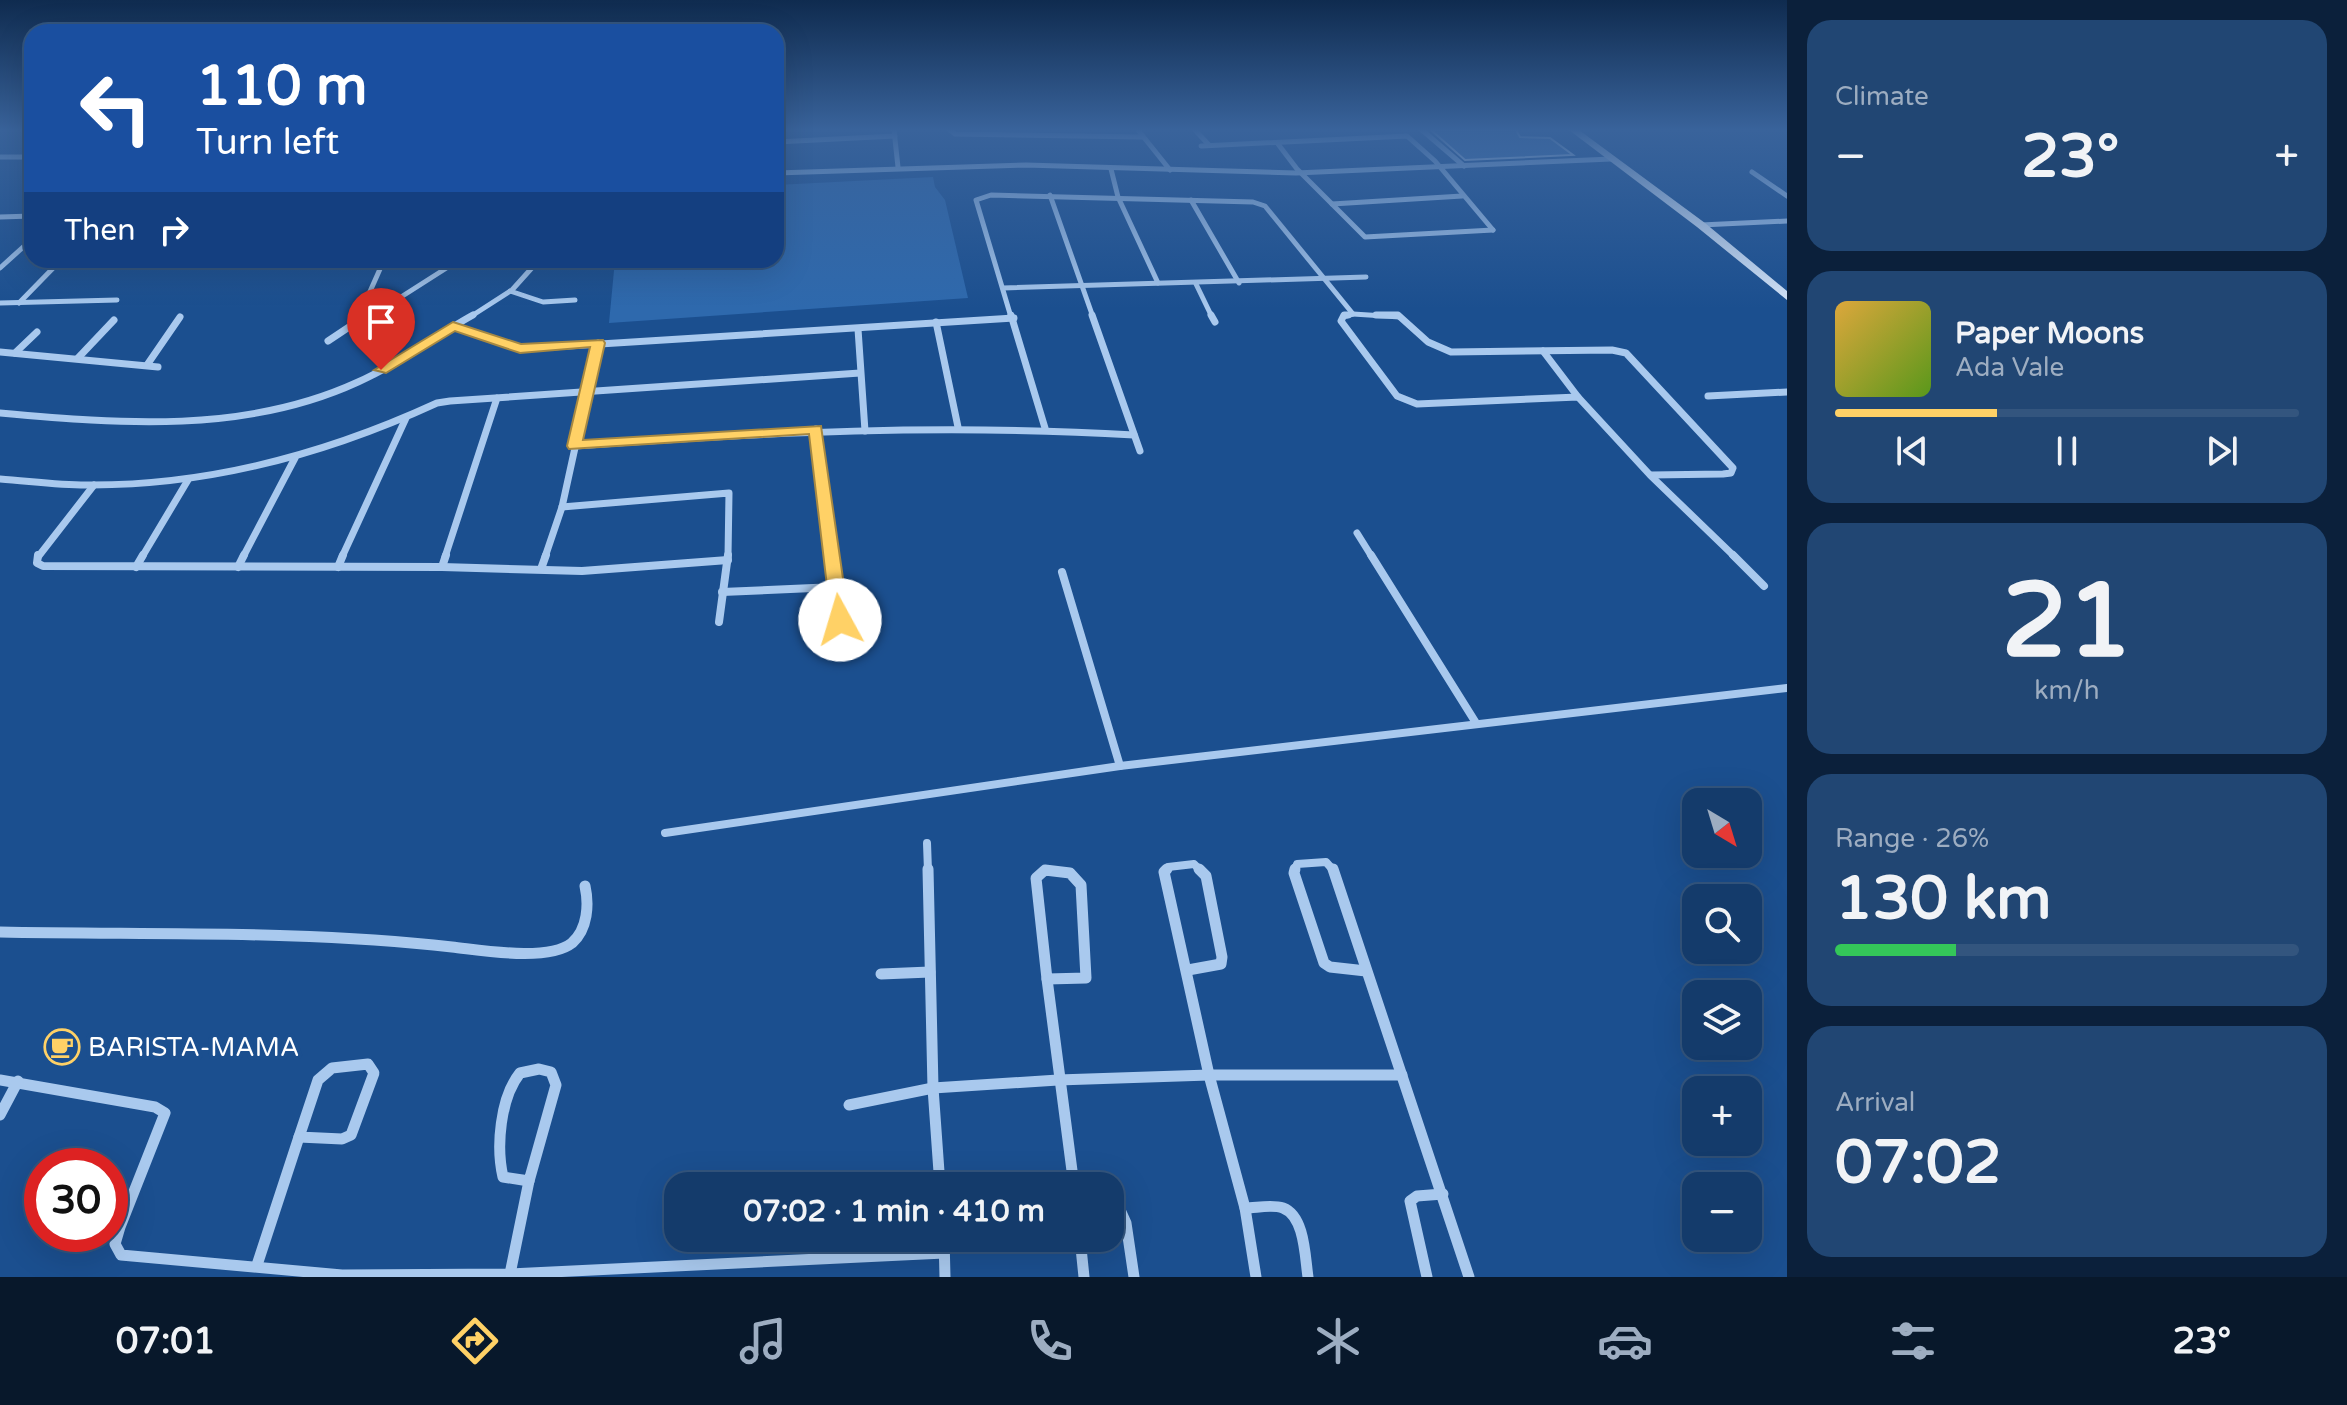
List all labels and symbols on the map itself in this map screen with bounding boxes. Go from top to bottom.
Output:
pin [347,288,415,370]
position arrow [798,578,882,662]
north arrow [1682,788,1762,868]
cafe icon: BARISTA-MAMA [43,1028,81,1066]
place label: BARISTA-MAMA [88,1032,299,1063]
speed limit sign: 30 [24,1148,128,1252]

